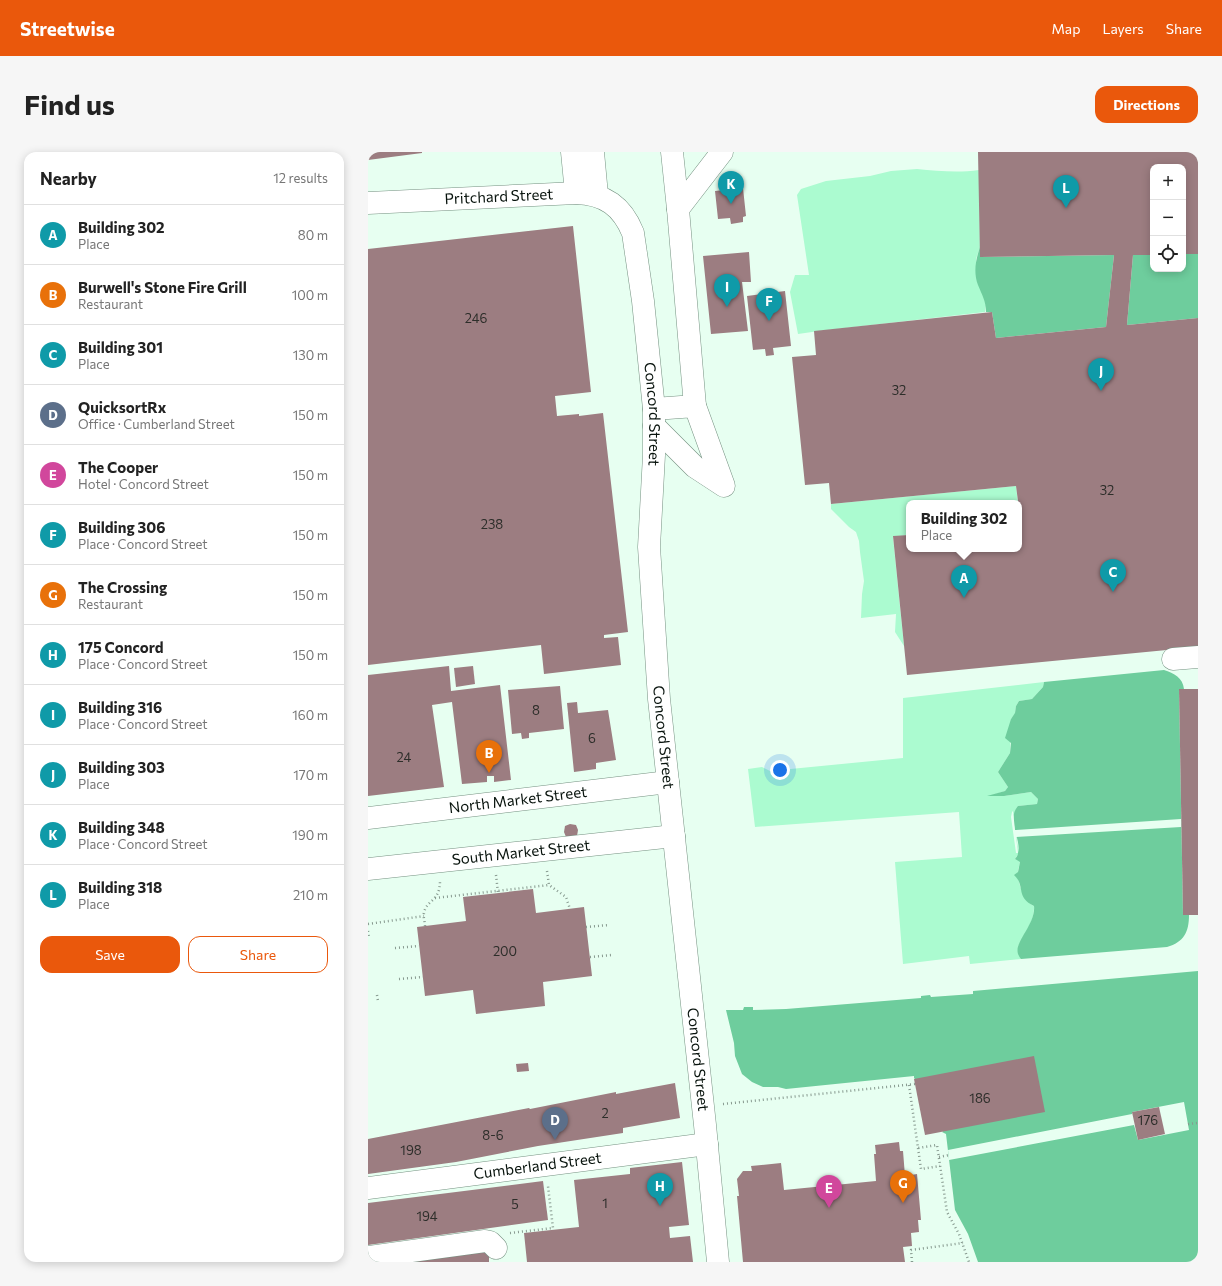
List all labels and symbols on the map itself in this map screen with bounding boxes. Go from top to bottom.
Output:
pin: K [718,171,744,204]
pin: L [1053,175,1079,208]
street label: Pritchard Street [444,184,554,207]
pin: I [714,274,740,307]
pin: F [756,288,782,321]
house number: 246 [465,310,487,326]
pin: J [1088,358,1114,391]
street label: Concord Street [641,361,664,466]
house number: 32 [892,382,906,398]
house number: 32 [1100,482,1114,498]
house number: 238 [481,516,503,532]
pin: C [1100,559,1126,592]
pin: A [951,565,977,598]
street label: Concord Street [650,685,679,790]
house number: 8 [532,702,540,718]
house number: 6 [588,730,596,746]
pin: B [476,740,502,773]
house number: 24 [397,749,412,765]
your location [770,760,790,780]
street label: North Market Street [448,782,588,816]
street label: South Market Street [451,835,591,868]
house number: 200 [493,943,517,959]
street label: Concord Street [684,1007,713,1112]
house number: 186 [969,1090,991,1106]
house number: 2 [601,1105,609,1121]
pin: D [542,1107,568,1140]
house number: 176 [1138,1112,1158,1128]
house number: 8-6 [482,1127,504,1143]
house number: 198 [400,1142,422,1158]
street label: Cumberland Street [472,1148,602,1182]
pin: G [890,1170,916,1203]
pin: H [647,1173,673,1206]
pin: E [816,1175,842,1208]
house number: 1 [602,1195,608,1211]
house number: 5 [511,1196,519,1212]
house number: 194 [416,1208,438,1224]

